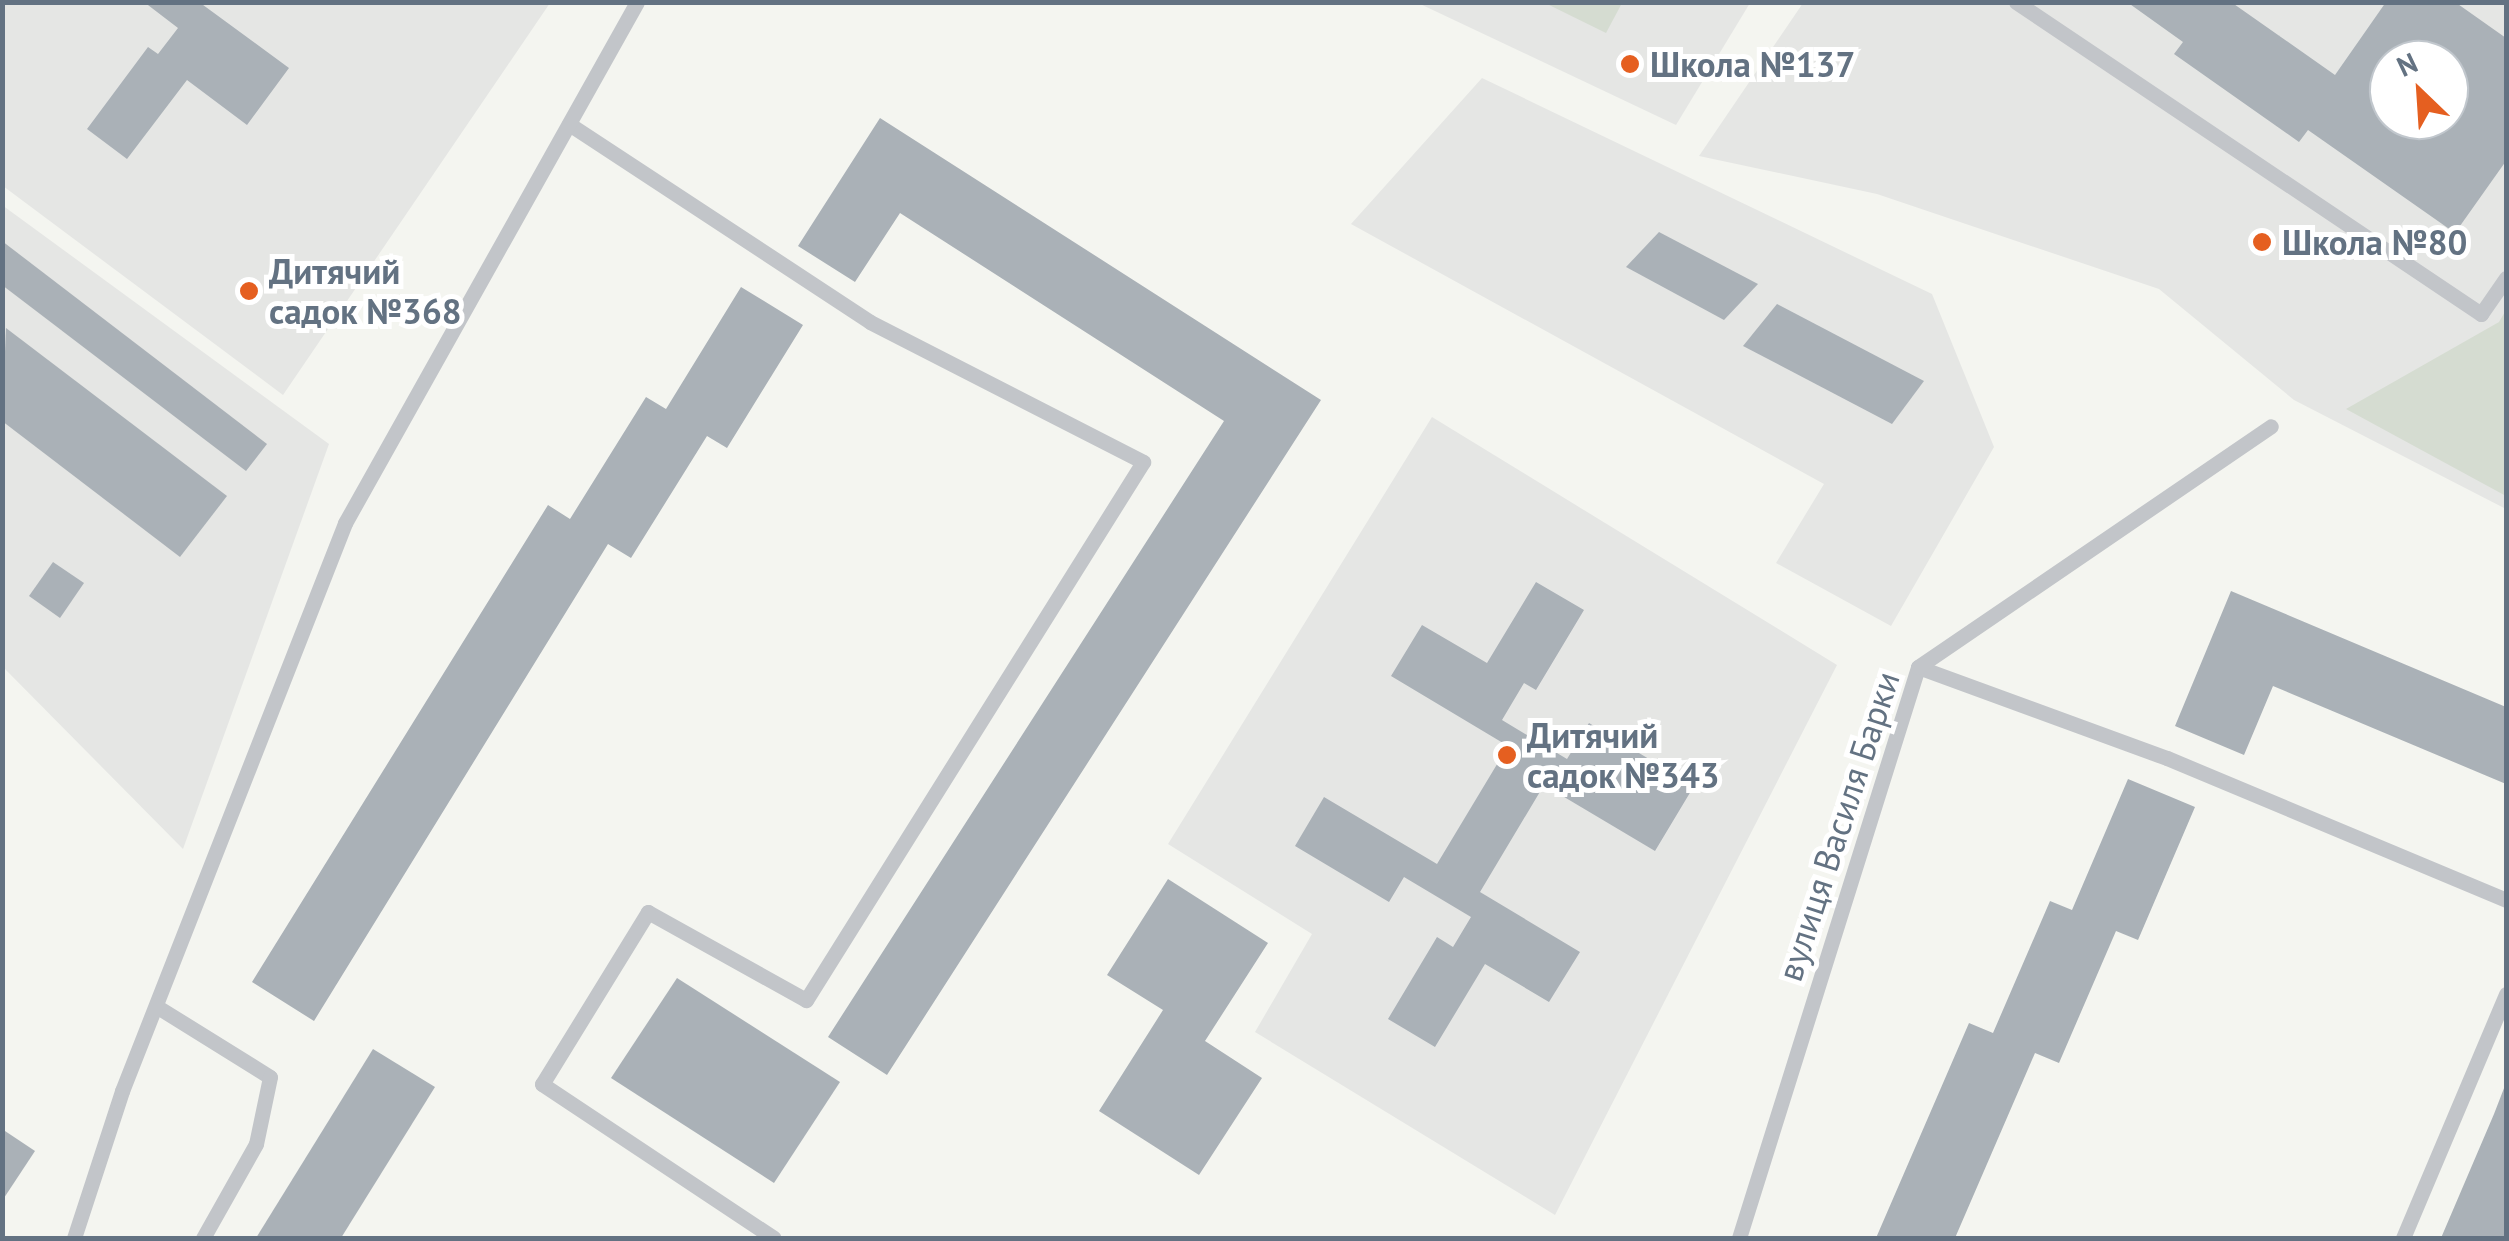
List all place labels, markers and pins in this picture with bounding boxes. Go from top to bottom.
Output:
place label: Школа №137 [1650,43,1855,85]
marker: Школа №137 [1619,53,1641,75]
place label: Школа №80 [2282,221,2467,263]
marker: Школа №80 [2251,231,2273,253]
place label: Дитячий садок №368 [269,250,462,332]
marker: Дитячий садок №368 [238,280,260,302]
place label: Дитячий садок №343 [1527,714,1720,796]
marker: Дитячий садок №343 [1496,744,1518,766]

